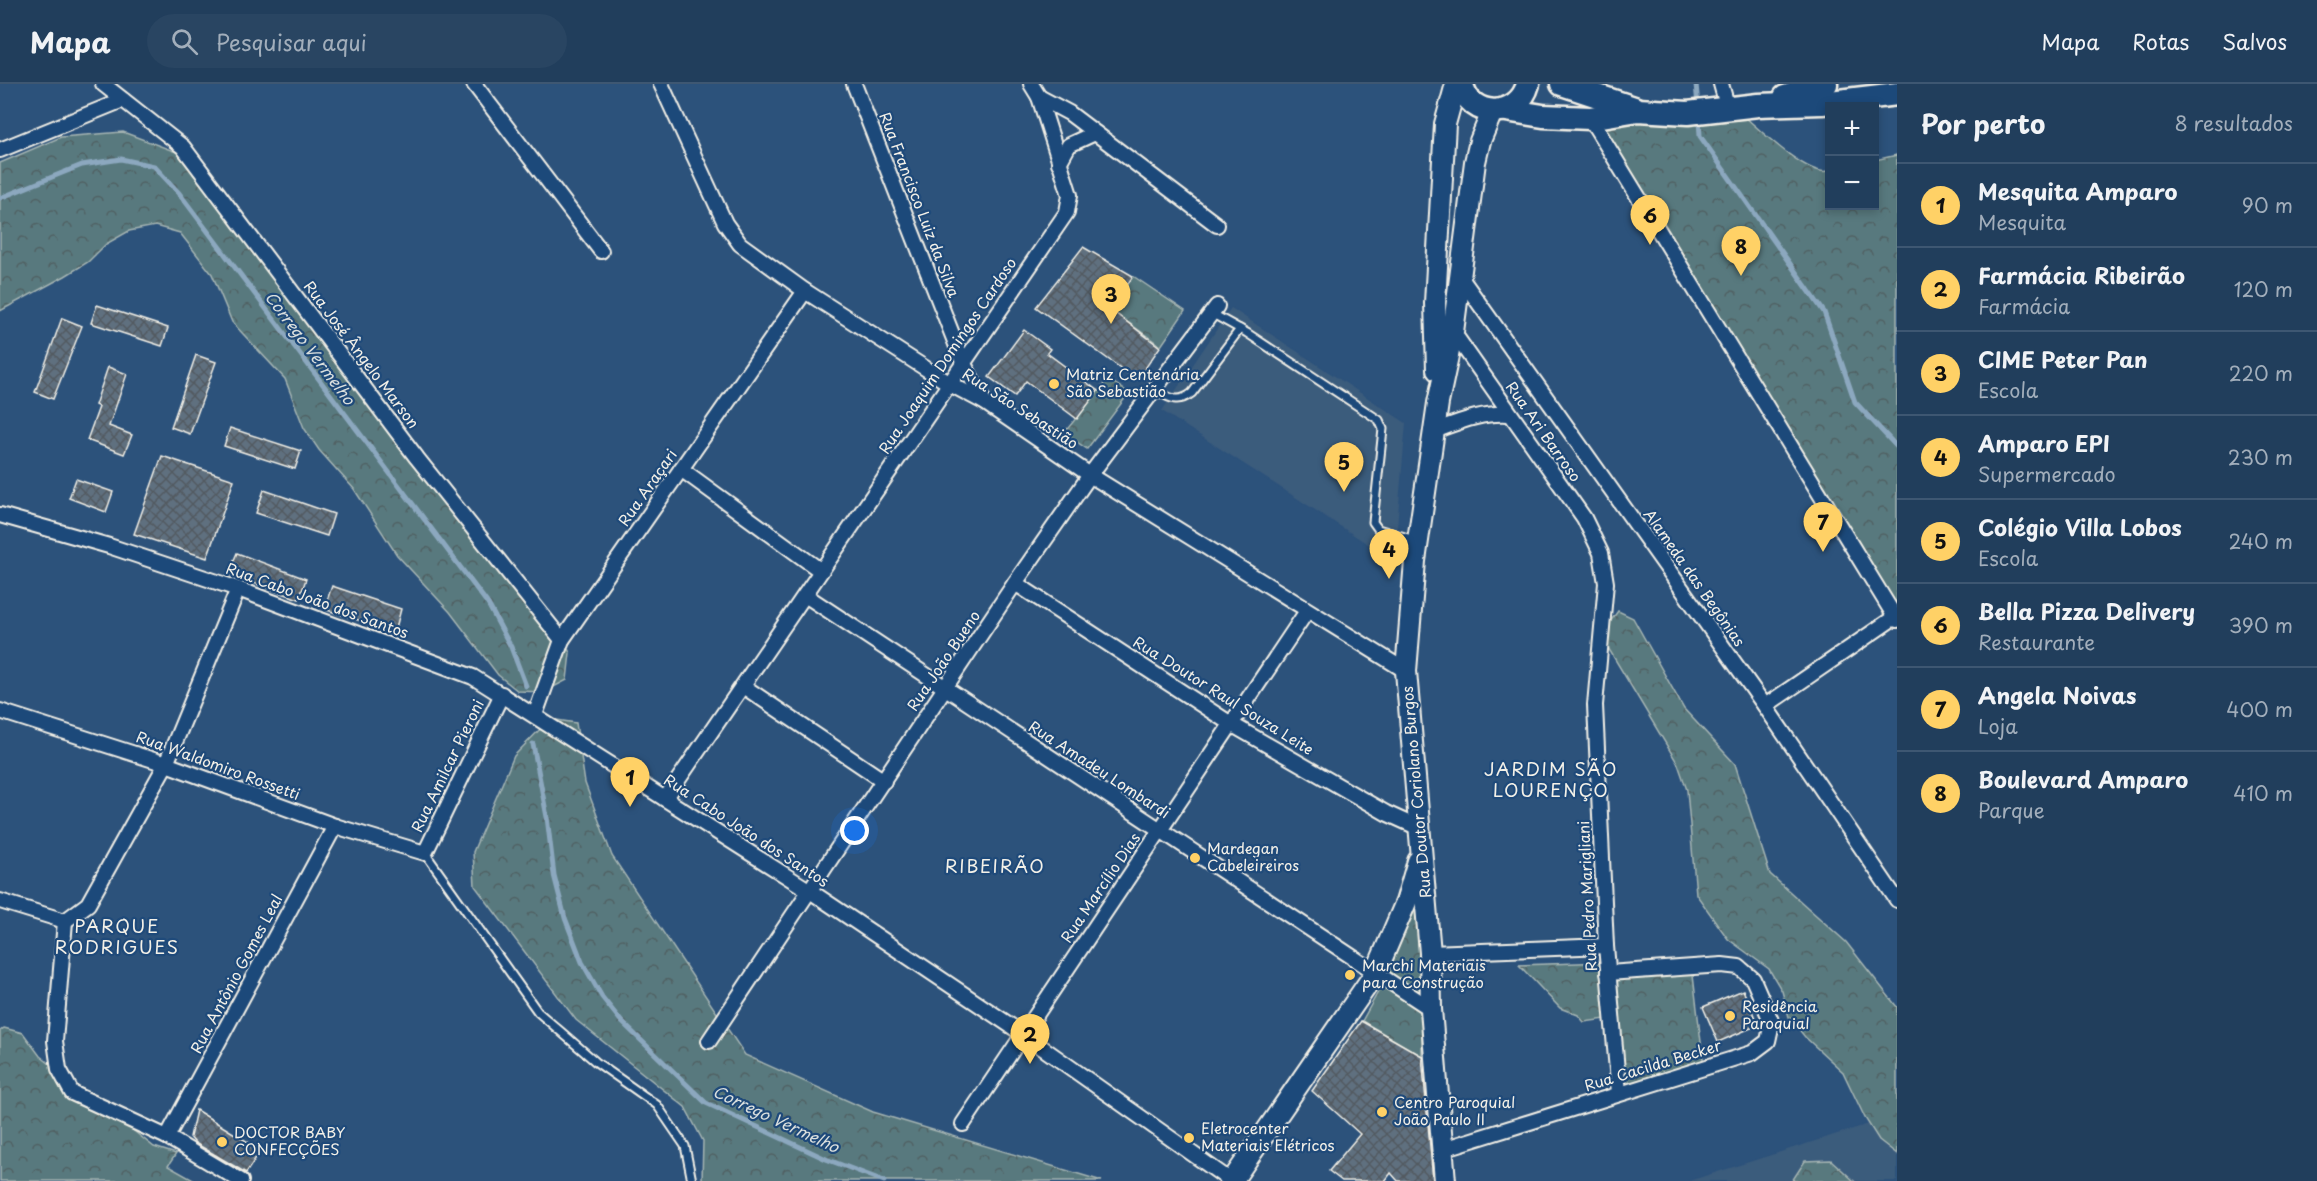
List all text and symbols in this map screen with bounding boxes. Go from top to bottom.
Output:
search box [147,14,567,68]
text: Mapa [30,20,111,63]
icon: search [168,25,201,58]
text: Pesquisar aqui [216,25,367,58]
text: Mapa [2042,25,2099,57]
text: Rotas [2132,25,2189,57]
text: Salvos [2222,25,2287,57]
map controls [1825,102,1879,210]
button: + [1825,102,1879,156]
text: Por perto [1921,104,2045,143]
text: 8 resultados [2174,108,2293,138]
street label: Rua Francisco Luiz da Silva [874,109,967,301]
button: − [1825,156,1879,210]
text: Mesquita Amparo [1978,174,2177,207]
text: 1 [1936,190,1945,220]
text: 90 m [2242,190,2293,220]
pin: 6 [1630,196,1670,245]
text: Mesquita [1978,207,2066,237]
pin: 8 [1722,226,1760,276]
street label: Rua Joaquim Domingos Cardoso [872,252,1021,458]
text: Farmácia Ribeirão [1978,258,2185,291]
pin: 3 [1092,274,1130,324]
text: 2 [1933,274,1948,304]
text: 120 m [2234,274,2293,304]
street label: Rua José Ângelo Marson [299,275,425,433]
water label: Corrego Vermelho [260,286,362,410]
text: Farmácia [1978,291,2070,321]
text: CIME Peter Pan [1978,342,2148,375]
text: 3 [1934,358,1947,388]
text: 220 m [2229,358,2293,388]
street label: Rua São Sebastião [958,362,1083,454]
place label: Matriz Centenária São Sebastião [1066,362,1200,402]
text: Escola [1978,375,2038,405]
street label: Rua Ari Barroso [1501,376,1588,486]
marker: Matriz Centenária São Sebastião [1047,377,1061,391]
text: Amparo EPI [1978,426,2110,459]
pin: 5 [1324,442,1364,492]
text: 4 [1934,442,1947,472]
text: 230 m [2228,442,2293,472]
street label: Rua Araçari [612,444,682,530]
text: Supermercado [1978,459,2116,489]
pin: 7 [1804,502,1842,552]
street label: Alameda das Begônias [1639,504,1752,651]
text: Colégio Villa Lobos [1978,510,2182,543]
text: 5 [1934,526,1947,556]
text: 240 m [2228,526,2293,556]
pin: 4 [1370,530,1408,579]
text: Escola [1978,543,2038,573]
street label: Rua Cabo João dos Santos [223,556,412,643]
text: Bella Pizza Delivery [1978,594,2195,627]
street label: Rua João Bueno [901,605,985,715]
text: 6 [1933,610,1948,640]
text: 390 m [2229,610,2293,640]
text: Restaurante [1978,627,2095,657]
street label: Rua Doutor Raul Souza Leite [1129,630,1318,760]
text: Angela Noivas [1978,678,2137,711]
street label: Rua Doutor Coriolano Burgos [1395,685,1436,899]
text: 7 [1935,694,1946,724]
text: 400 m [2226,694,2293,724]
street label: Rua Amilcar Pieroni [404,695,489,836]
text: Loja [1978,711,2018,741]
street label: Rua Amadeu Lombardi [1025,714,1175,823]
street label: Rua Waldomiro Rossetti [133,724,304,805]
district label: JARDIM SÃO LOURENÇO [1484,755,1618,803]
pin: 1 [610,758,650,807]
text: Boulevard Amparo [1978,762,2188,795]
street label: Rua Cabo João dos Santos [660,768,834,892]
text: 8 [1934,778,1947,808]
text: 410 m [2233,778,2293,808]
text: Parque [1978,795,2045,825]
your location [840,816,869,845]
street label: Rua Pedro Marigliani [1571,820,1602,972]
street label: Rua Marcílio Dias [1054,827,1145,947]
place label: Mardegan Cabeleireiros [1207,836,1299,876]
marker: Mardegan Cabeleireiros [1188,851,1202,865]
district label: RIBEIRÃO [945,852,1045,879]
street label: Rua Antônio Gomes Leal [184,890,287,1057]
district label: PARQUE RODRIGUES [55,912,179,960]
place label: Marchi Materiais para Construção [1362,953,1486,993]
marker: Marchi Materiais para Construção [1343,968,1357,982]
place label: Residência Paroquial [1742,994,1818,1034]
marker: Residência Paroquial [1723,1009,1737,1023]
pin: 2 [1010,1014,1050,1064]
street label: Rua Cacilda Becker [1581,1033,1724,1096]
water label: Corrego Vermelho [709,1078,844,1158]
place label: Centro Paroquial João Paulo II [1394,1090,1515,1130]
marker: Centro Paroquial João Paulo II [1375,1105,1389,1119]
place label: Eletrocenter Materiais Elétricos [1201,1116,1335,1156]
place label: DOCTOR BABY CONFECÇÕES [234,1120,346,1160]
marker: Eletrocenter Materiais Elétricos [1182,1131,1196,1145]
marker: DOCTOR BABY CONFECÇÕES [215,1135,229,1149]

